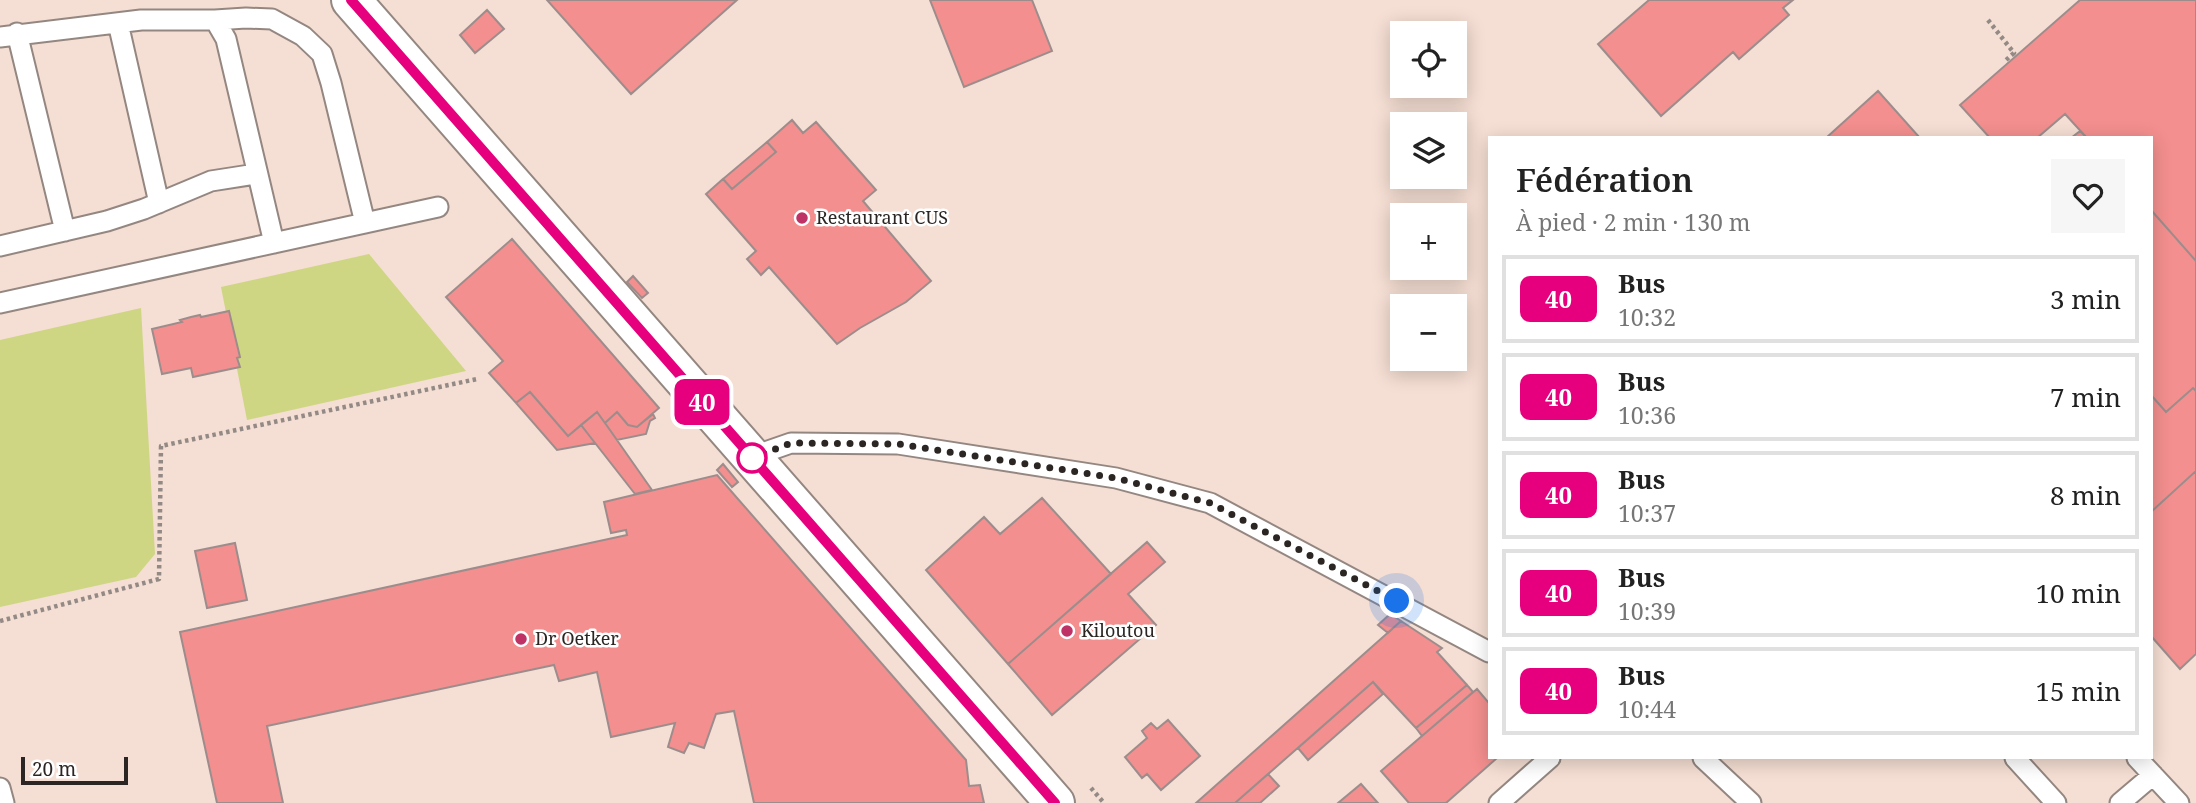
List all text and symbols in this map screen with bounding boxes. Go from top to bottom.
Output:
map controls [1390,21,1467,371]
button: locate [1390,21,1467,98]
button: layers [1390,112,1467,189]
text: Fédération [1516,157,1693,202]
button: heart [2051,159,2125,233]
button: + [1390,203,1467,280]
place label: Restaurant CUS [816,205,948,229]
text: À pied · 2 min · 130 m [1516,206,1751,238]
marker: Restaurant CUS [794,210,810,226]
text: Bus [1618,265,1665,301]
text: 3 min [2050,281,2121,317]
text: 40 [1545,282,1572,315]
button: − [1390,294,1467,371]
text: 10:32 [1618,301,1676,333]
text: Bus [1618,363,1665,399]
line badge: 40 [670,379,734,425]
text: 7 min [2050,379,2121,415]
text: 40 [1545,380,1572,413]
text: 40 [688,385,716,418]
text: 10:36 [1618,399,1676,431]
unlabelled marker [737,443,767,473]
text: Bus [1618,461,1665,497]
text: 8 min [2050,477,2121,513]
text: 40 [1545,478,1572,511]
text: 10:37 [1618,497,1676,529]
text: Bus [1618,559,1665,595]
text: 10 min [2036,575,2121,611]
text: 40 [1545,576,1572,609]
your location [1379,583,1414,618]
text: 10:39 [1618,595,1676,627]
place label: Kiloutou [1081,618,1155,642]
marker: Kiloutou [1059,623,1075,639]
place label: Dr Oetker [535,626,619,650]
marker: Dr Oetker [513,631,529,647]
text: Bus [1618,657,1665,693]
text: 15 min [2036,673,2121,709]
text: 40 [1545,674,1572,707]
text: 10:44 [1618,693,1676,725]
scale bar [21,754,128,786]
text: 20 m [32,756,76,782]

